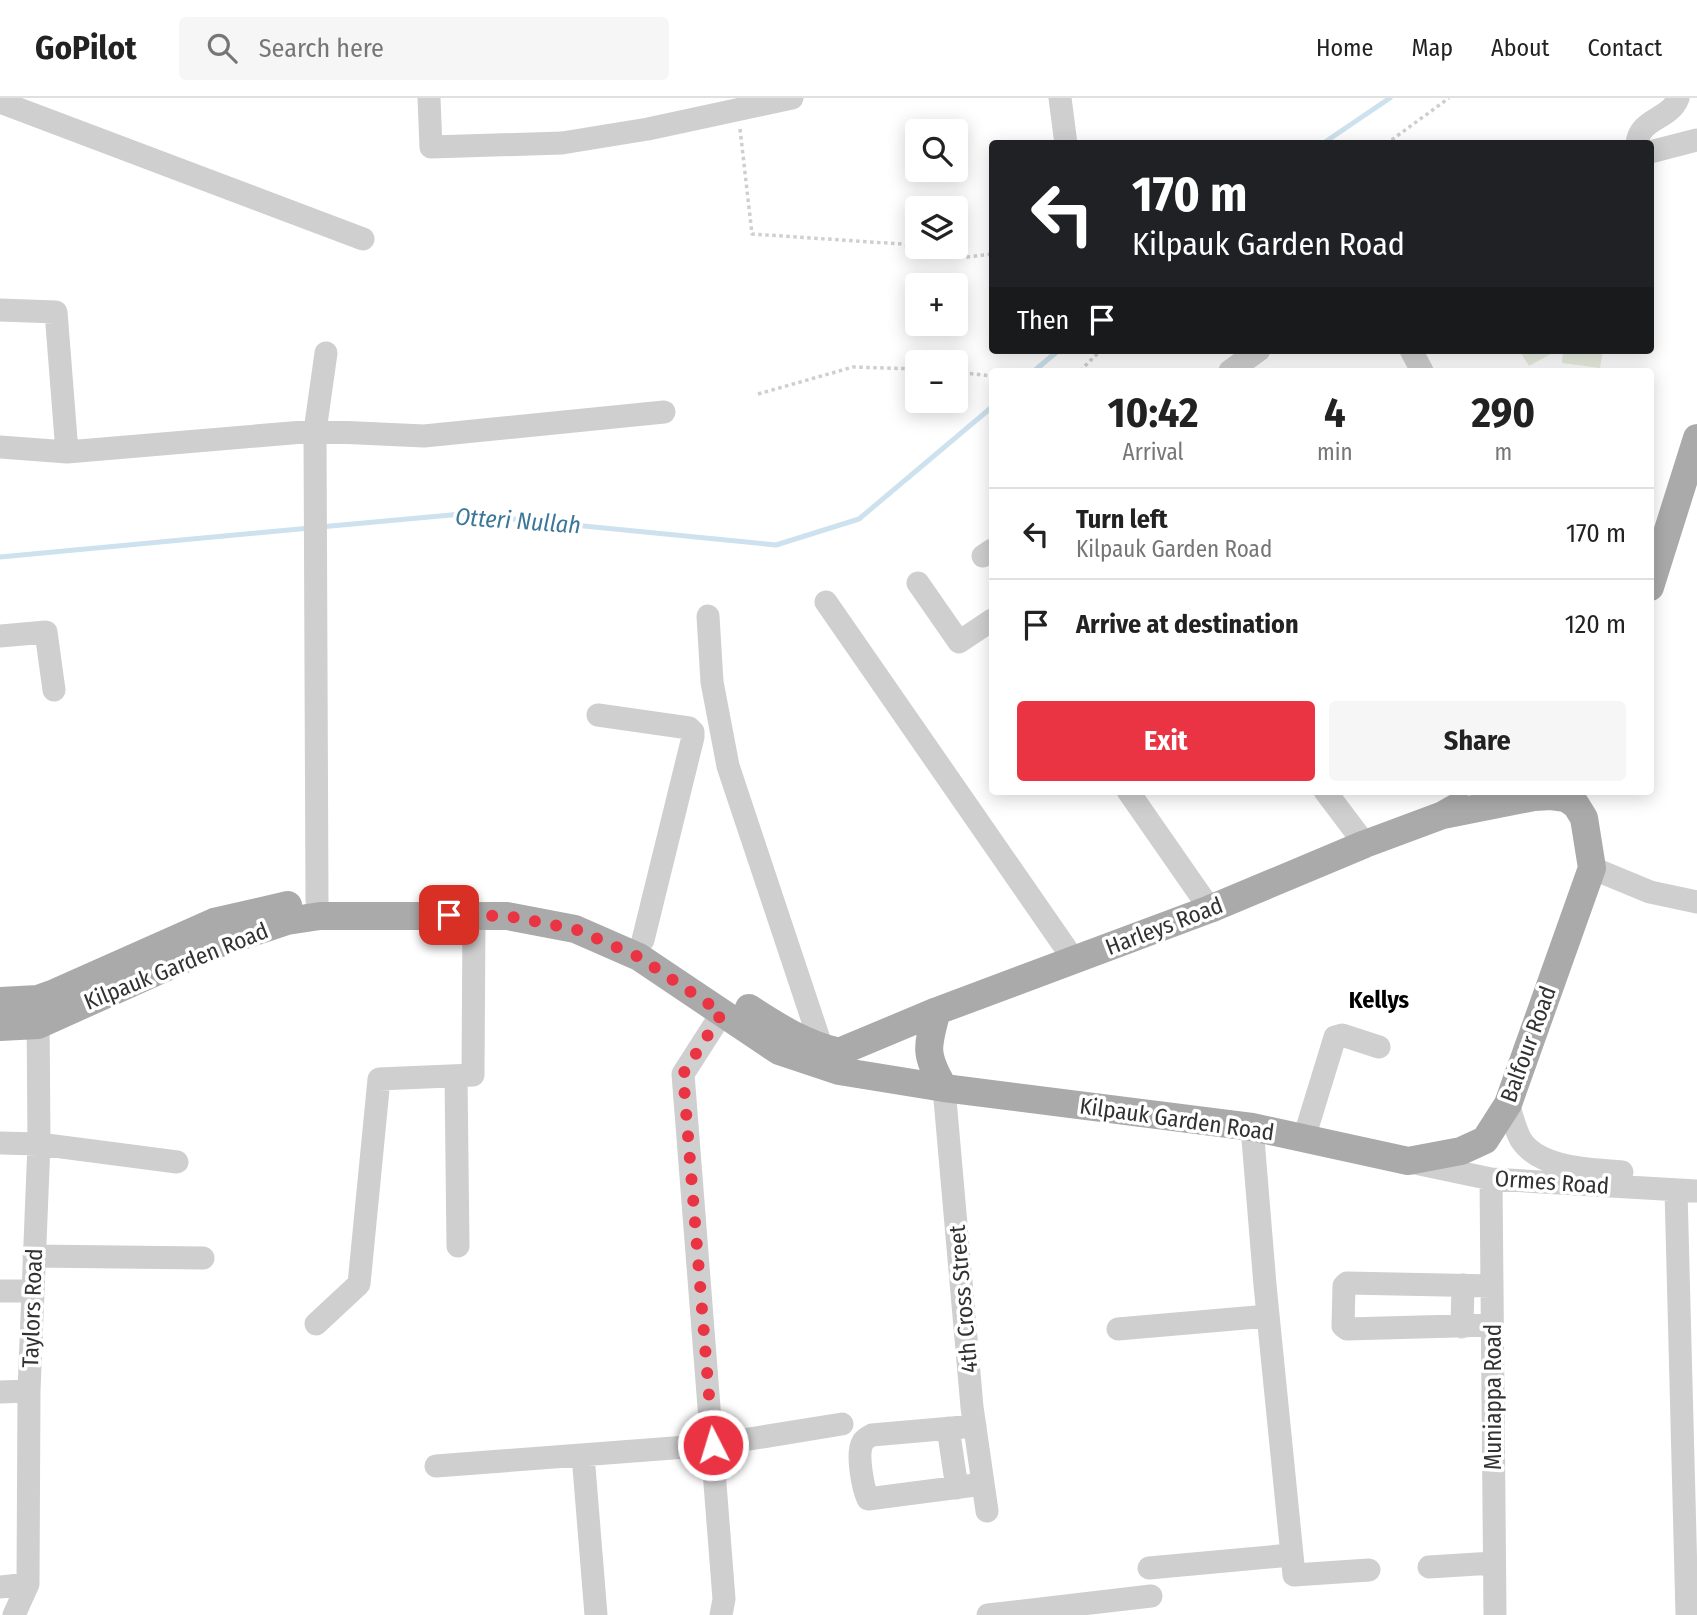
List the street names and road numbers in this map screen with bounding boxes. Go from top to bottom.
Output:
street label: Harleys Road [1101,891,1227,961]
street label: Kilpauk Garden Road [80,916,272,1016]
street label: Balfour Road [1494,982,1562,1106]
street label: Kilpauk Garden Road [1078,1091,1276,1147]
street label: Ormes Road [1494,1164,1610,1200]
street label: 4th Cross Street [943,1223,983,1374]
street label: Taylors Road [16,1248,48,1368]
street label: Muniappa Road [1479,1324,1507,1470]

